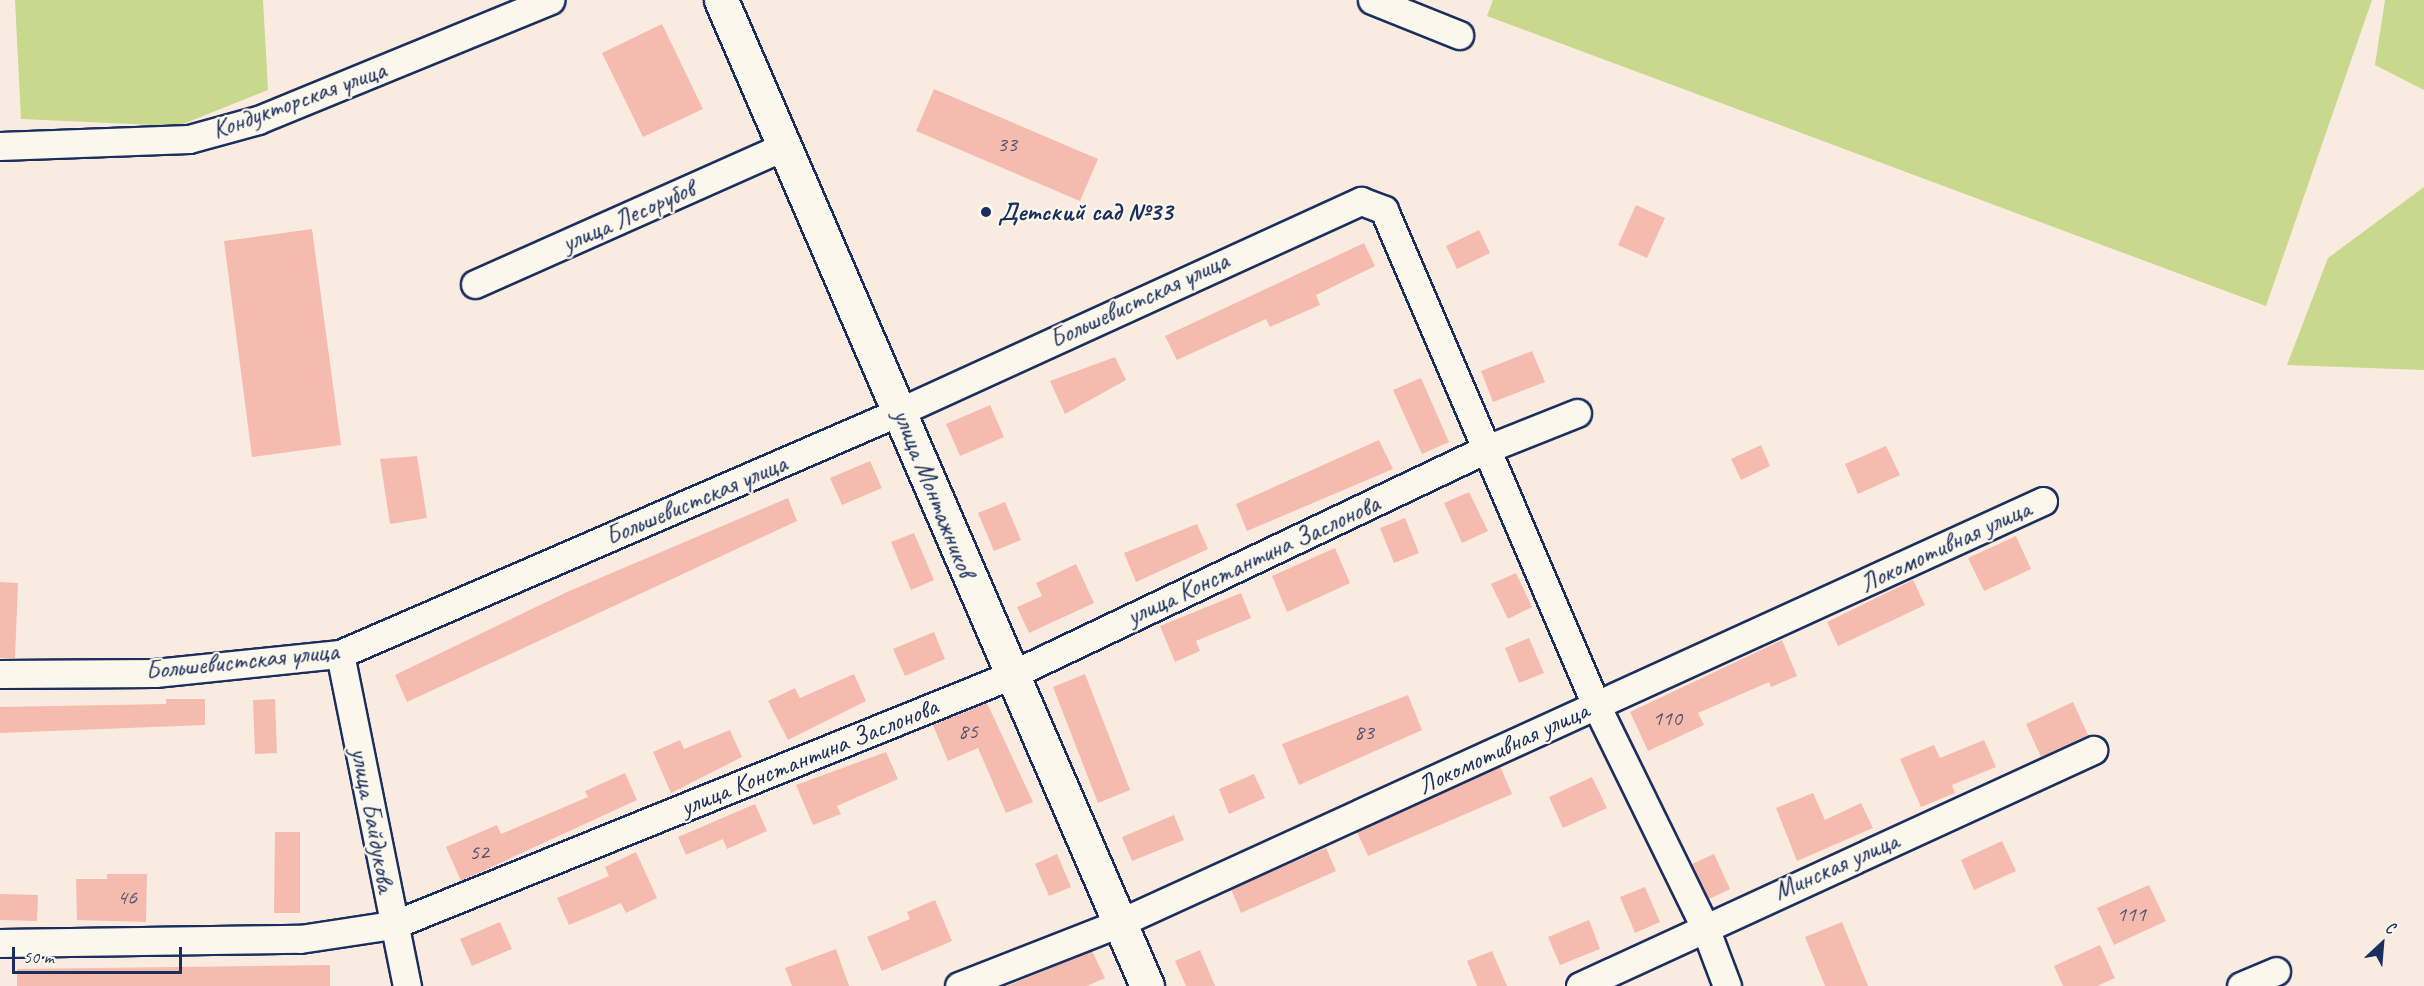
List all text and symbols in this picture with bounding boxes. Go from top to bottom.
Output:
street label: Кондукторская улица [207,54,391,146]
house number: 33 [997,132,1017,158]
street label: улица Лесорубов [557,173,699,259]
place label: Детский сад №33 [998,196,1172,228]
marker: Детский сад №33 [979,205,993,219]
street label: Большевистская улица [1044,244,1234,356]
street label: улица Монтажников [886,404,982,582]
street label: Большевистская улица [600,447,792,553]
street label: улица Константина Заслонова [1121,487,1385,633]
street label: Локомотивная улица [1854,493,2036,599]
street label: Большевистская улица [143,635,341,687]
street label: улица Константина Заслонова [675,691,943,823]
street label: Локомотивная улица [1412,695,1594,801]
house number: 110 [1652,706,1682,732]
house number: 85 [958,719,978,745]
house number: 83 [1354,720,1374,746]
street label: улица Байдукова [344,745,402,895]
street label: Минская улица [1769,825,1903,907]
house number: 52 [469,840,489,866]
house number: 46 [117,885,137,911]
house number: 111 [2116,902,2146,928]
north arrow [2352,914,2412,974]
text: С [2382,917,2398,939]
scale bar [15,935,184,973]
text: 50 m [23,946,54,968]

